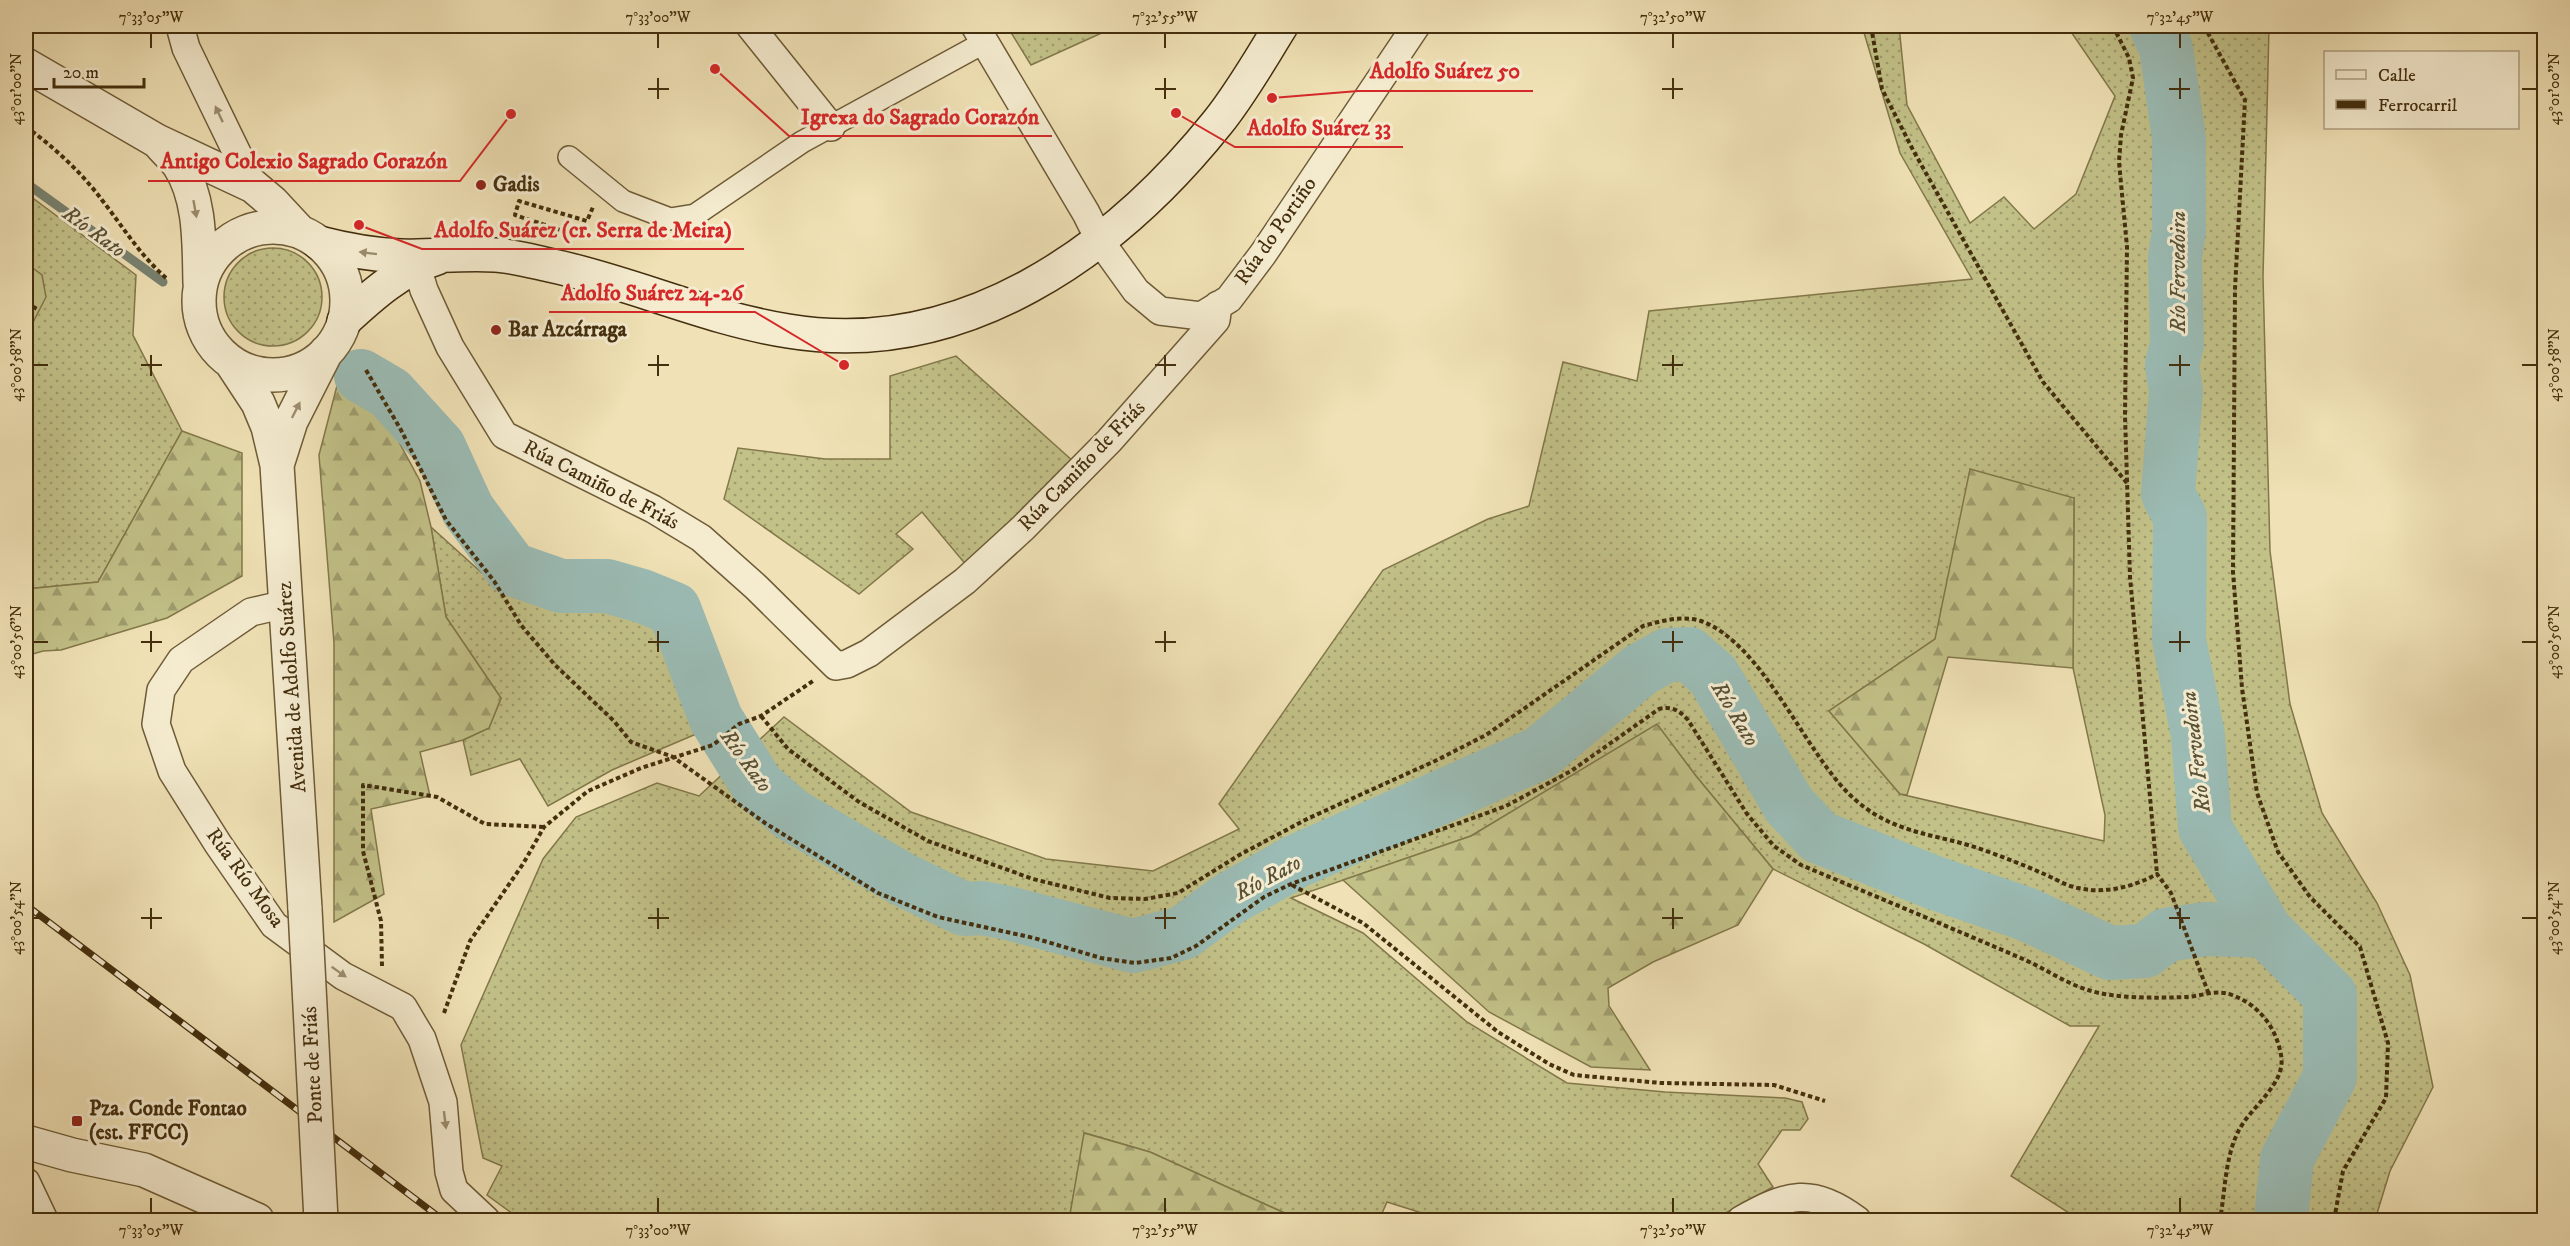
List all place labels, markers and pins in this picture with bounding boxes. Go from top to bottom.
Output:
callout: Adolfo Suárez 50 [1358,51,1533,91]
callout: Igrexa do Sagrado Corazón [789,96,1052,136]
callout: Adolfo Suárez 33 [1235,107,1403,147]
callout: Antigo Colexio Sagrado Corazón [148,141,460,181]
place label: Gadis [493,172,540,198]
marker: Gadis [474,178,488,192]
callout: Adolfo Suárez (cr. Serra de Meira) [422,209,744,249]
callout: Adolfo Suárez 24-26 [549,272,755,312]
place label: Bar Azcárraga [508,317,628,343]
marker: Bar Azcárraga [489,323,503,337]
place label: Pza. Conde Fontao (est. FFCC) [89,1096,247,1146]
marker: Pza. Conde Fontao (est. FFCC) [70,1114,84,1128]

